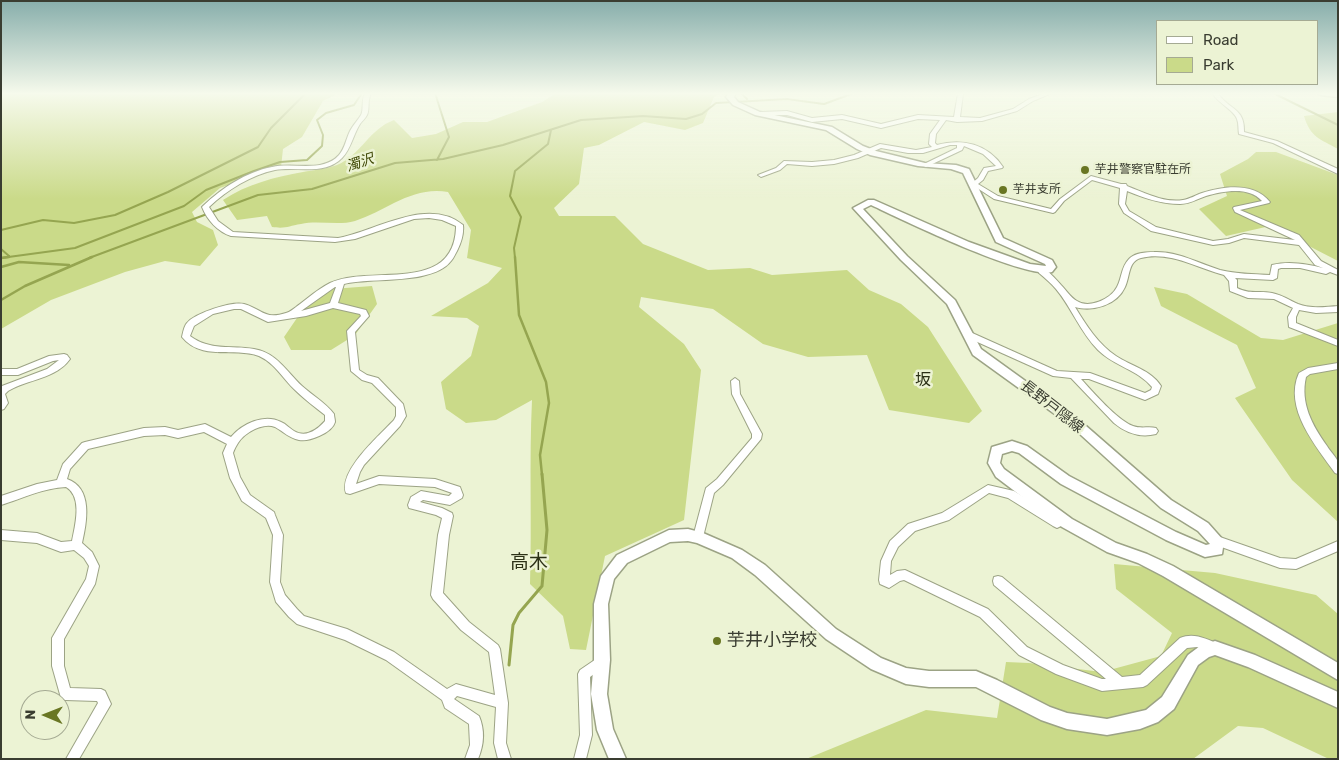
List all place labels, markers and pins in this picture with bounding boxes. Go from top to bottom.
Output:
place label: 芋井警察官駐在所 [1095,163,1191,177]
marker: 芋井警察官駐在所 [1079,164,1091,176]
place label: 芋井支所 [1013,183,1061,197]
marker: 芋井支所 [997,184,1009,196]
place label: 芋井小学校 [727,630,817,652]
marker: 芋井小学校 [711,635,723,647]

